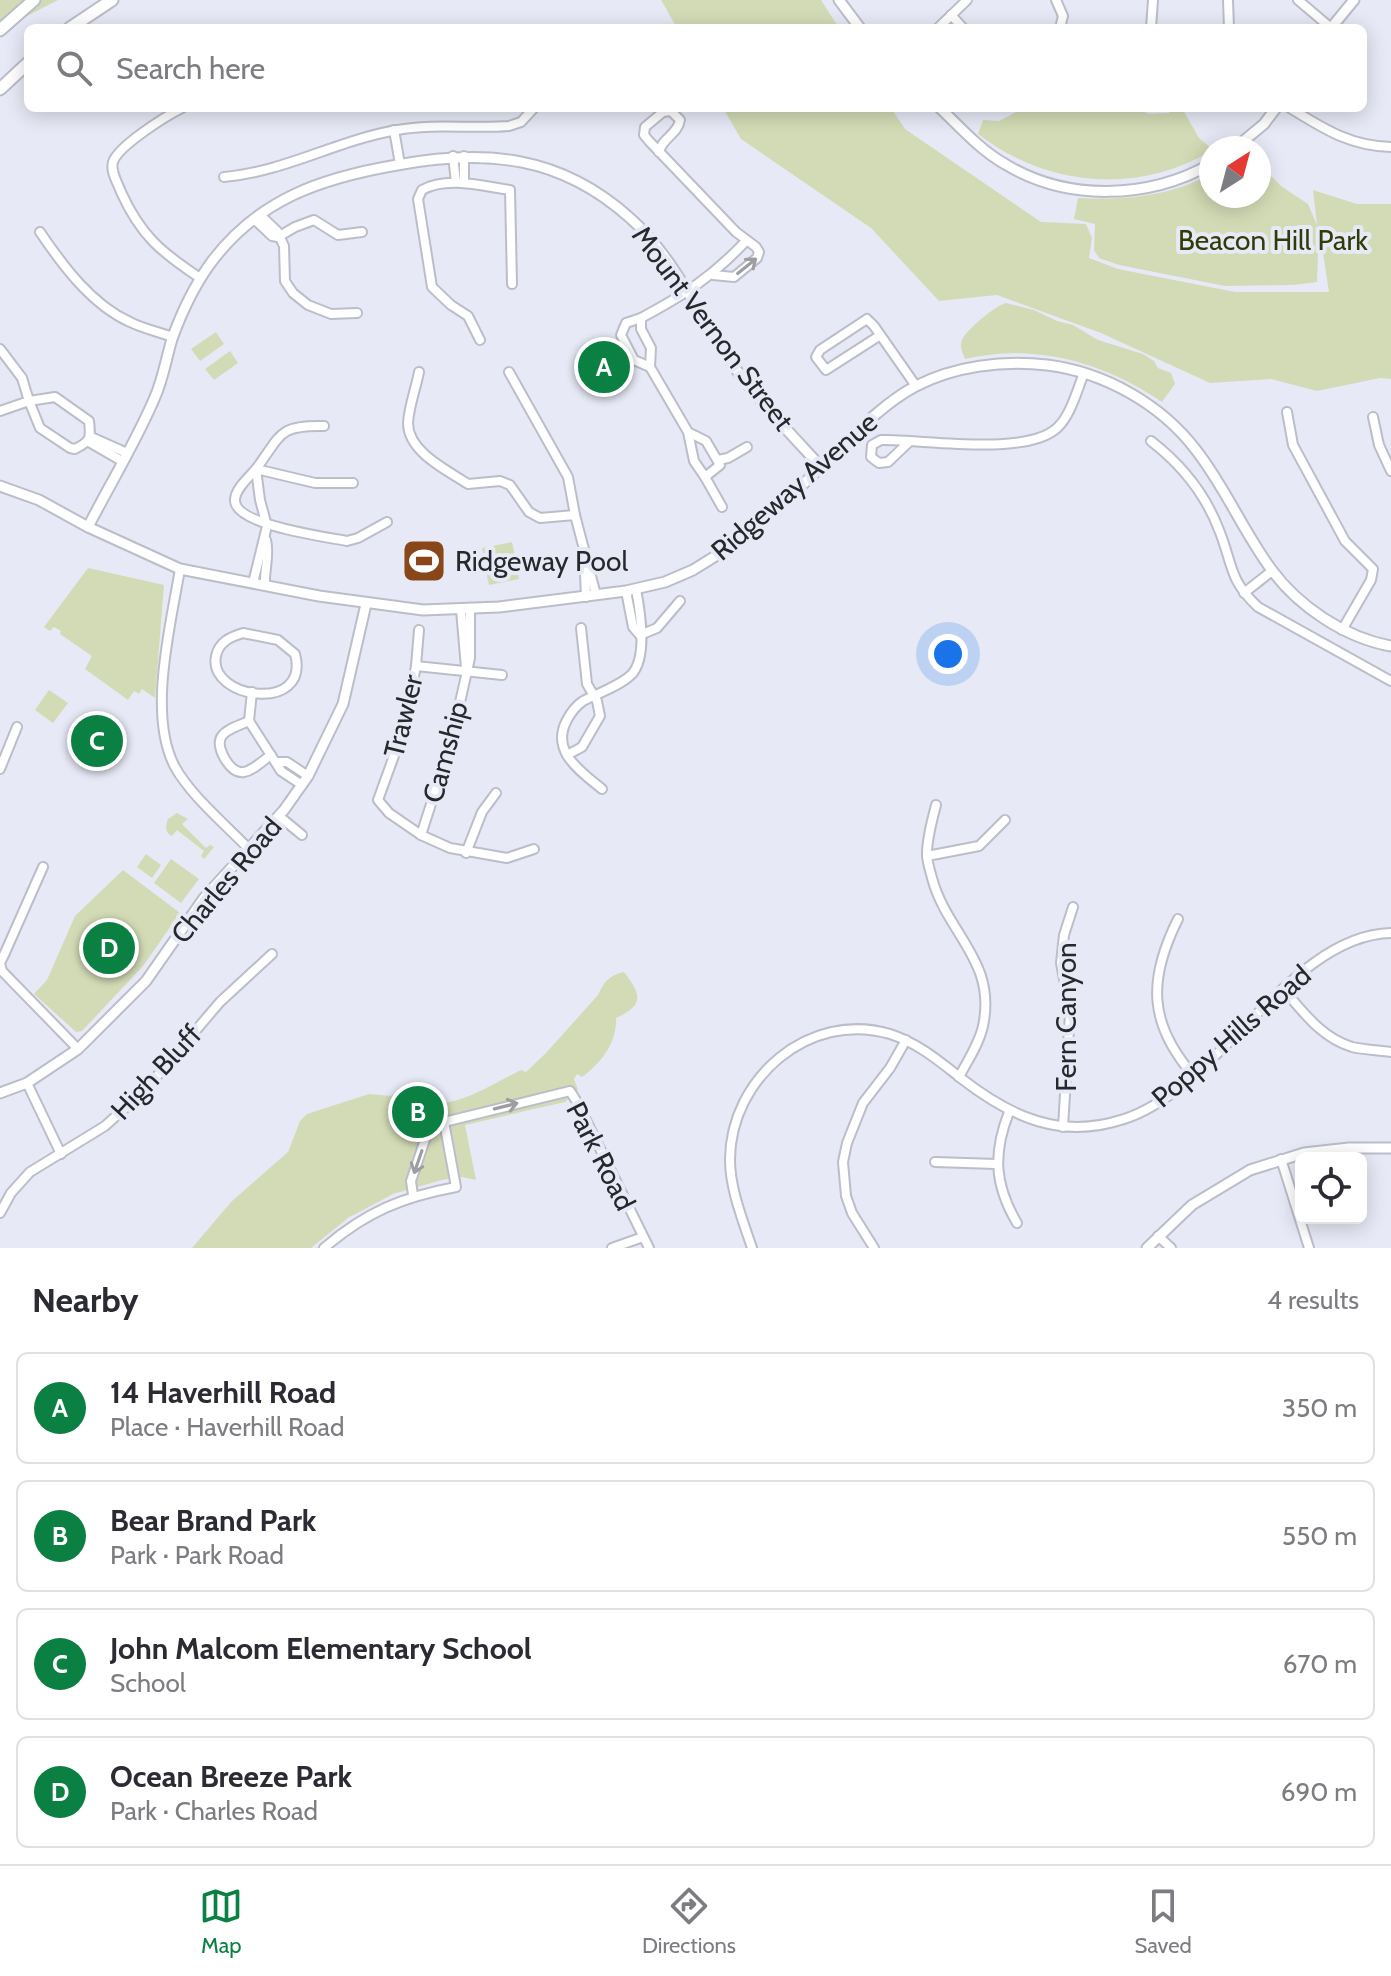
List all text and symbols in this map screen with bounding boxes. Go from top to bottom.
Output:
search box [24,24,1367,112]
icon: search [52,46,96,90]
text: Search here [116,50,265,87]
north arrow [1199,136,1271,208]
street label: Mount Vernon Street [625,219,801,437]
park label: Beacon Hill Park [1178,223,1368,257]
one-way arrow [736,257,757,275]
pin: A [578,337,630,397]
street label: Ridgeway Avenue [704,405,884,567]
sports icon: Ridgeway Pool [400,537,448,585]
place label: Ridgeway Pool [455,544,628,578]
your location [928,634,968,674]
street label: Trawler [376,671,430,761]
street label: Camship [415,698,475,806]
pin: C [71,711,123,771]
street label: Charles Road [163,810,289,950]
pin: D [83,918,135,978]
street label: Fern Canyon [1049,942,1083,1092]
street label: Poppy Hills Road [1144,958,1318,1114]
street label: High Bluff [104,1018,208,1126]
pin: B [392,1082,444,1142]
street label: Park Road [559,1096,643,1216]
one-way arrow [493,1098,519,1113]
one-way arrow [409,1149,424,1174]
map controls [1295,1152,1367,1224]
button: locate [1295,1152,1367,1224]
text: Nearby [32,1279,139,1321]
text: 4 results [1267,1284,1359,1316]
text: 14 Haverhill Road [110,1374,336,1411]
text: A [52,1392,68,1424]
text: 350 m [1282,1392,1357,1424]
text: Place · Haverhill Road [110,1411,345,1443]
text: Bear Brand Park [110,1502,316,1539]
text: B [52,1520,68,1552]
text: 550 m [1282,1520,1357,1552]
text: Park · Park Road [110,1539,284,1571]
text: John Malcom Elementary School [110,1630,532,1667]
text: C [52,1648,68,1680]
text: 670 m [1283,1648,1357,1680]
text: School [110,1667,186,1699]
text: Ocean Breeze Park [110,1758,352,1795]
text: D [51,1776,69,1808]
text: 690 m [1281,1776,1357,1808]
text: Park · Charles Road [110,1795,318,1827]
tab: Map [199,1884,243,1959]
tab: Directions [642,1884,736,1959]
tab: Saved [1135,1884,1192,1959]

